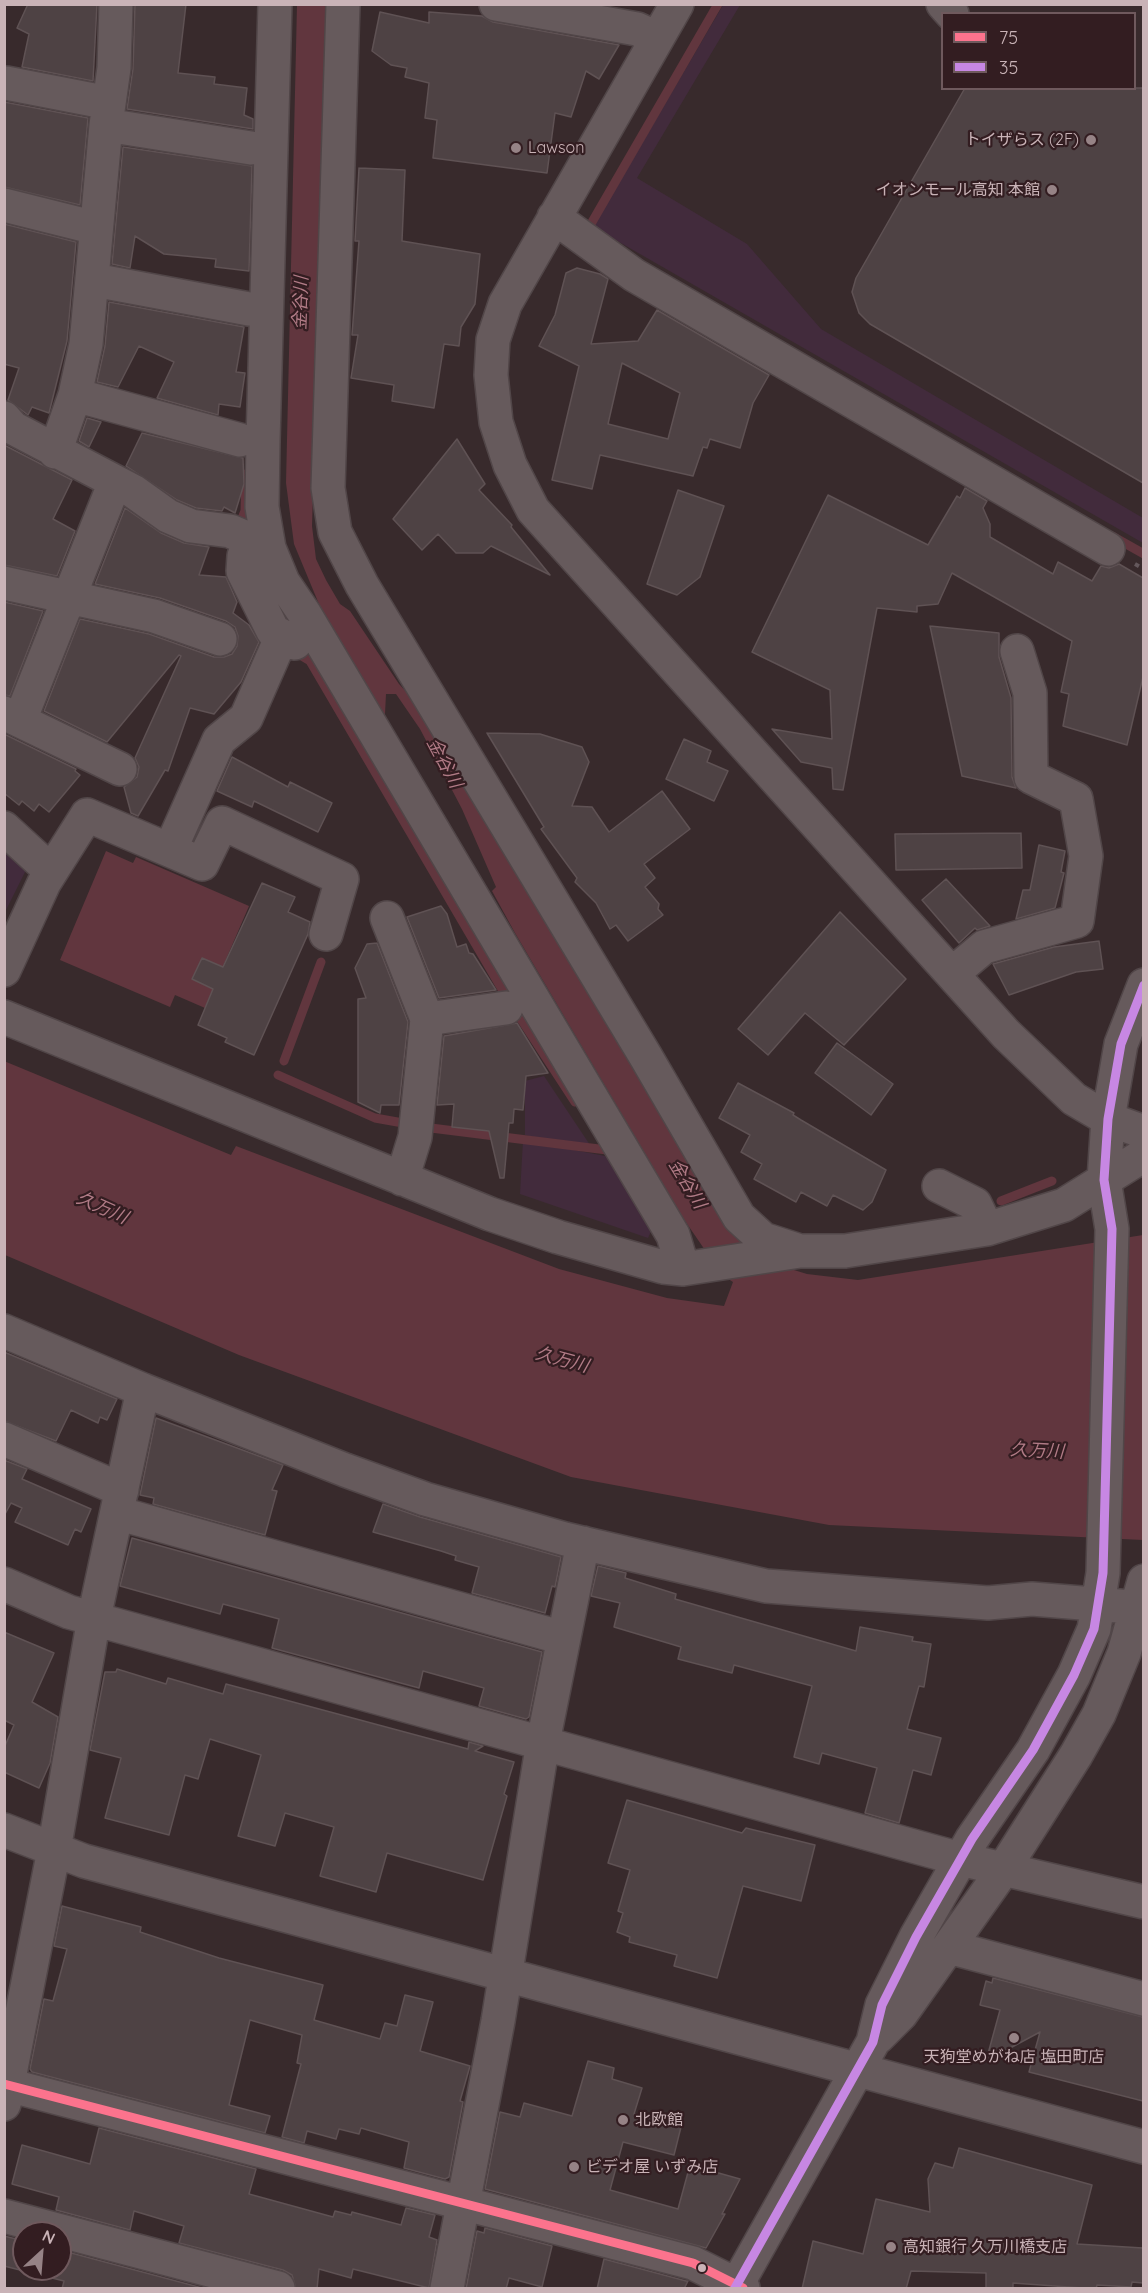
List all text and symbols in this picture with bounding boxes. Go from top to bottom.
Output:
legend [941,12,1136,90]
text: 75 [999,26,1018,49]
text: 35 [999,56,1018,79]
place label: トイザらス (2F) [965,130,1079,150]
marker: トイザらス (2F) [1084,133,1098,147]
place label: Lawson [528,138,584,158]
marker: Lawson [509,141,523,155]
place label: イオンモール高知 本館 [876,180,1040,200]
marker: イオンモール高知 本館 [1045,183,1059,197]
water label: 金谷川 [289,276,313,330]
water label: 金谷川 [422,734,466,792]
water label: 金谷川 [664,1155,710,1213]
water label: 久万川 [73,1187,131,1229]
water label: 久万川 [533,1343,591,1377]
water label: 久万川 [1009,1439,1065,1463]
marker: 天狗堂めがね店 塩田町店 [1007,2031,1021,2045]
place label: 天狗堂めがね店 塩田町店 [924,2047,1104,2067]
place label: 北欧館 [635,2110,683,2130]
marker: 北欧館 [616,2113,630,2127]
place label: ビデオ屋 いずみ店 [586,2157,718,2177]
marker: ビデオ屋 いずみ店 [567,2160,581,2174]
north arrow [12,2221,72,2281]
text: N [39,2225,59,2248]
place label: 高知銀行 久万川橋支店 [903,2237,1067,2257]
marker: 高知銀行 久万川橋支店 [884,2240,898,2254]
unlabelled marker [696,2262,708,2274]

